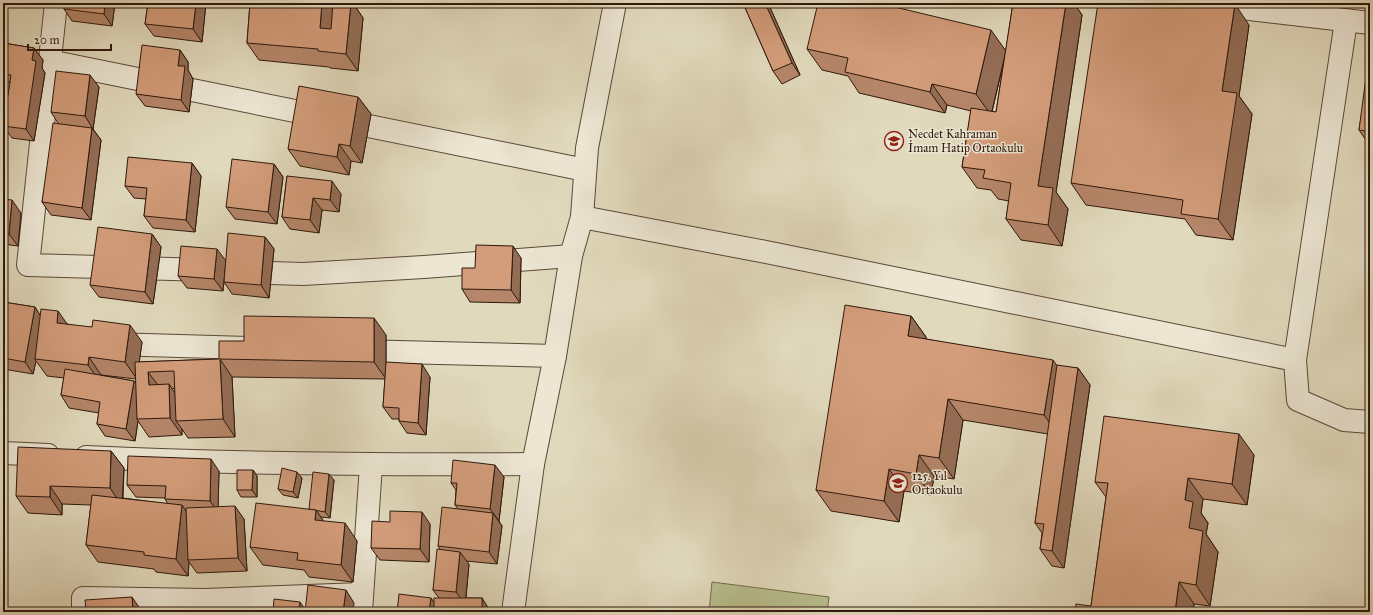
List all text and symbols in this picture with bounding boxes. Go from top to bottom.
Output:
scale bar [28,26,111,52]
text: 20 m [34,33,60,47]
place label: Necdet Kahraman İmam Hatip Ortaokulu [908,127,1024,155]
school or university icon: Necdet Kahraman İmam Hatip Ortaokulu [883,130,905,152]
place label: 125. Yıl Ortaokulu [912,469,963,497]
school or university icon: 125. Yıl Ortaokulu [887,472,909,494]

